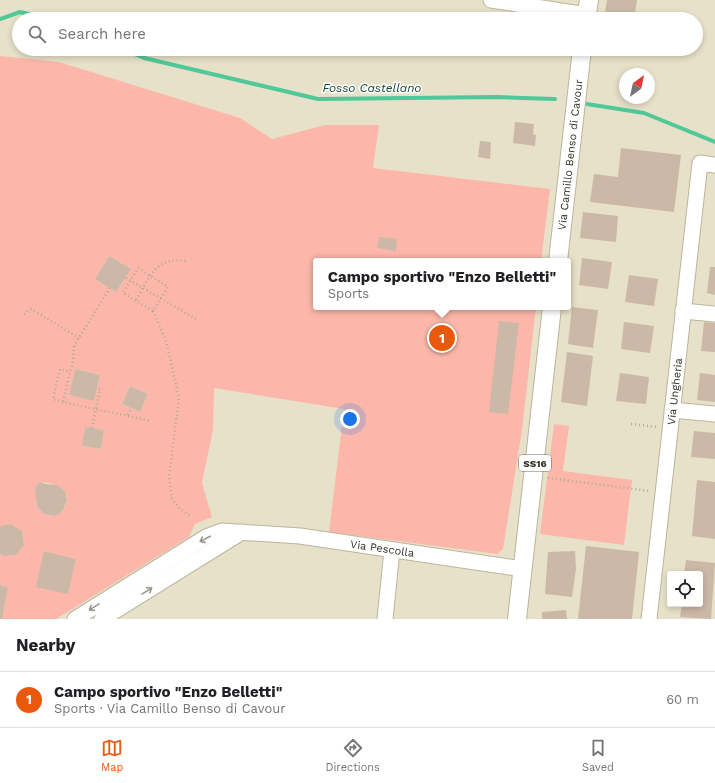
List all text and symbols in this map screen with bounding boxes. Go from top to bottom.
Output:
search box [12,12,703,56]
icon: search [26,23,48,45]
text: Search here [58,25,146,43]
north arrow [619,68,655,104]
street label: Via Camillo Benso di Cavour [555,78,585,231]
water label: Fosso Castellano [323,81,421,95]
popup [313,258,571,310]
text: Campo sportivo "Enzo Belletti" [328,268,556,286]
text: Sports [328,286,369,301]
pin: 1 [429,323,455,353]
street label: Via Ungheria [664,357,685,425]
your location [340,409,360,429]
road number: SS16 [519,455,551,471]
one-way arrow [199,535,211,543]
street label: Via Pescolla [350,537,415,559]
map controls [667,571,703,607]
button: locate [667,571,703,607]
one-way arrow [141,587,152,595]
one-way arrow [89,603,100,611]
text: Nearby [16,635,75,655]
text: Campo sportivo "Enzo Belletti" [54,683,282,701]
text: 1 [26,692,32,707]
text: 60 m [666,692,699,707]
text: Sports · Via Camillo Benso di Cavour [54,701,286,716]
tab: Map [101,737,123,774]
tab: Directions [326,737,380,774]
tab: Saved [582,737,614,774]

